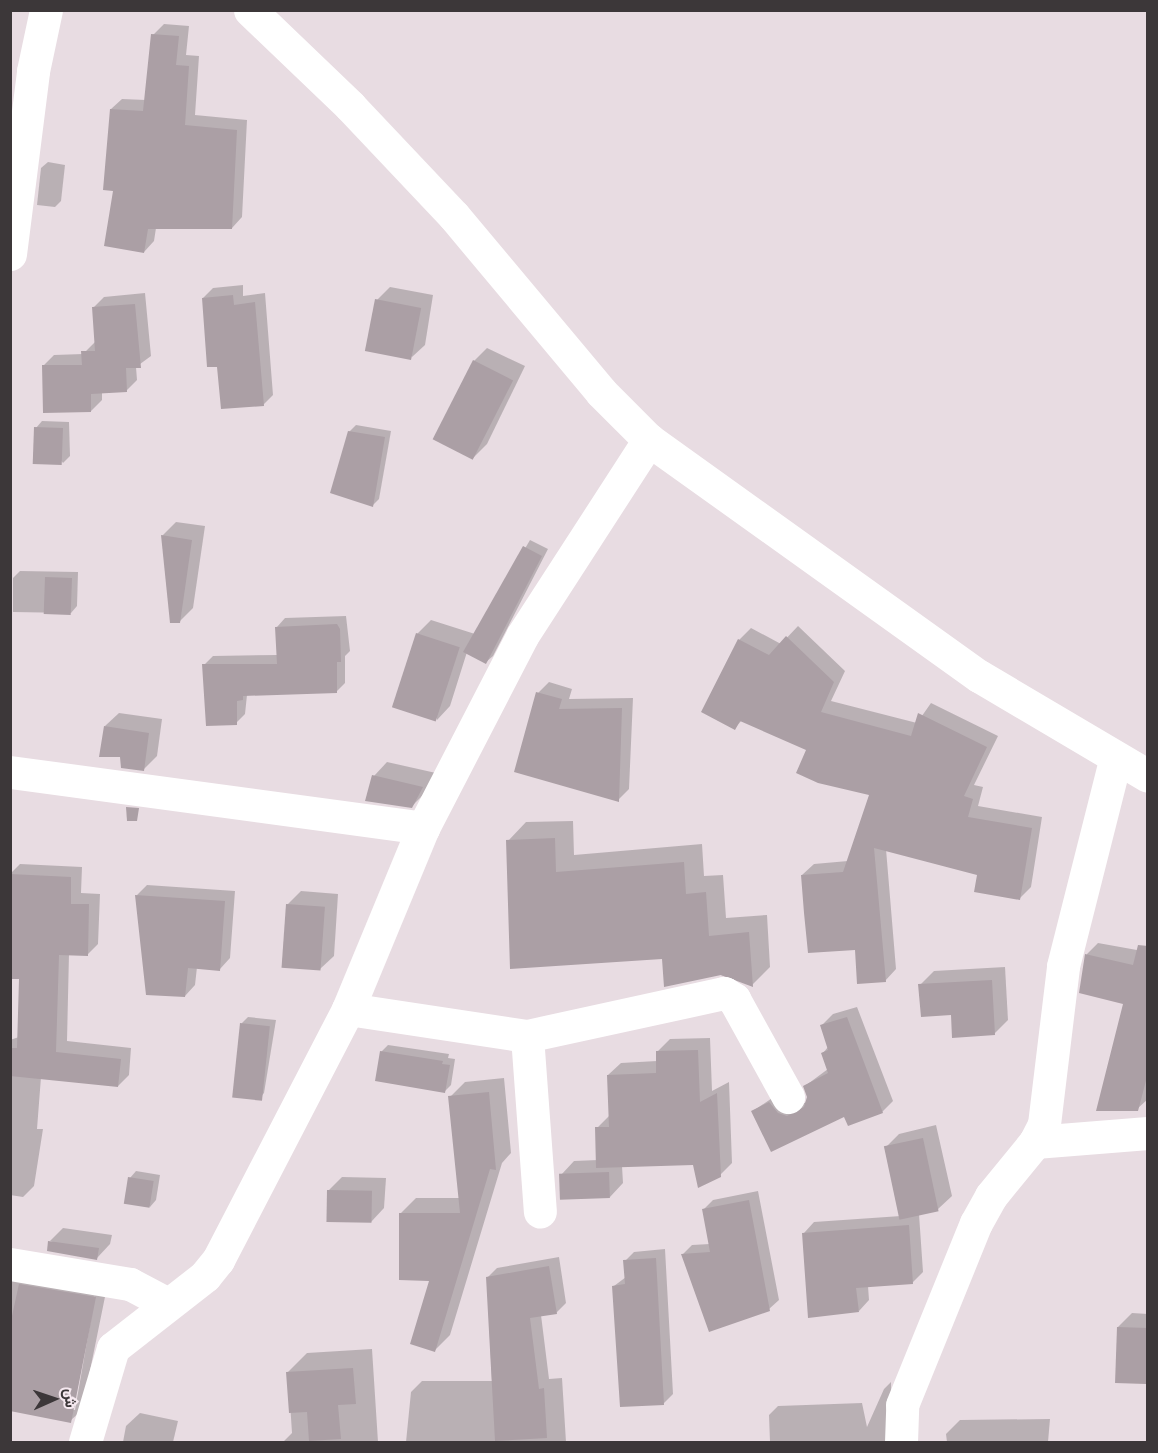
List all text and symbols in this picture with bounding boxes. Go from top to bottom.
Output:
north arrow [24,1369,84,1429]
text: ش [59,1388,84,1408]

